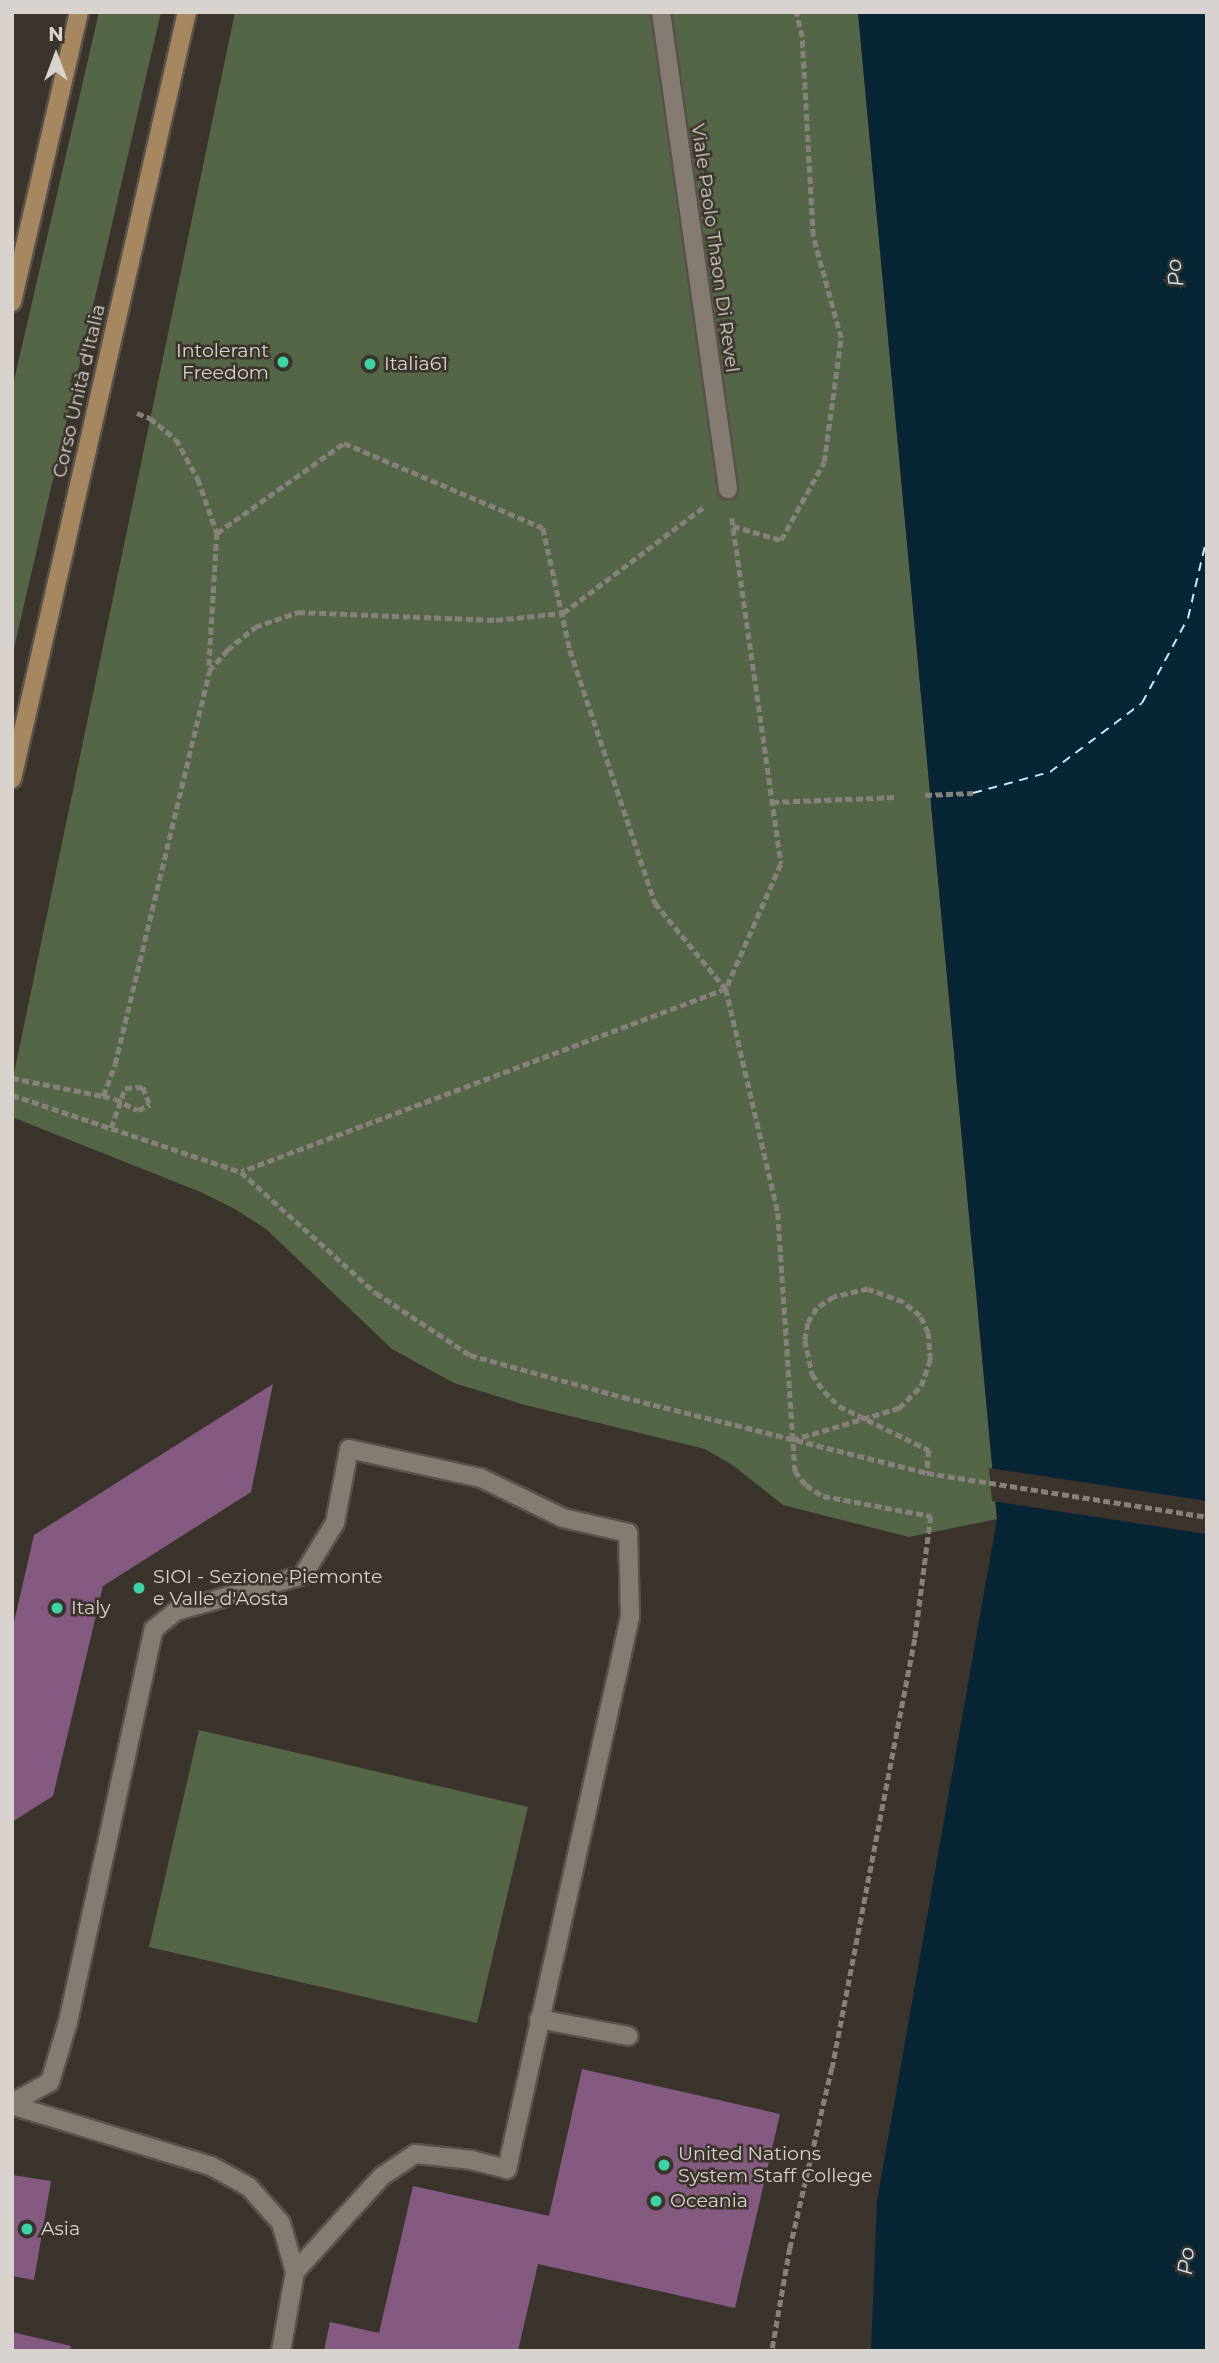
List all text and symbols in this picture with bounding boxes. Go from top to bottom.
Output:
north arrow [21,21,91,91]
text: N [48,23,64,46]
street label: Viale Paolo Thaon Di Revel [686,122,744,374]
water label: Po [1161,258,1189,288]
street label: Corso Unità d'Italia [48,302,110,480]
place label: Intolerant Freedom [176,340,269,384]
place label: Italia61 [384,353,448,375]
marker: Intolerant Freedom [275,354,291,370]
marker: Italia61 [362,356,378,372]
place label: SIOI - Sezione Piemonte e Valle d'Aosta [153,1566,382,1610]
marker: SIOI - Sezione Piemonte e Valle d'Aosta [131,1580,147,1596]
place label: Italy [71,1597,111,1619]
marker: Italy [49,1600,65,1616]
place label: United Nations System Staff College [678,2143,872,2187]
marker: United Nations System Staff College [656,2157,672,2173]
place label: Oceania [670,2190,748,2212]
marker: Oceania [648,2193,664,2209]
place label: Asia [41,2218,80,2240]
marker: Asia [19,2221,35,2237]
water label: Po [1172,2246,1200,2276]

